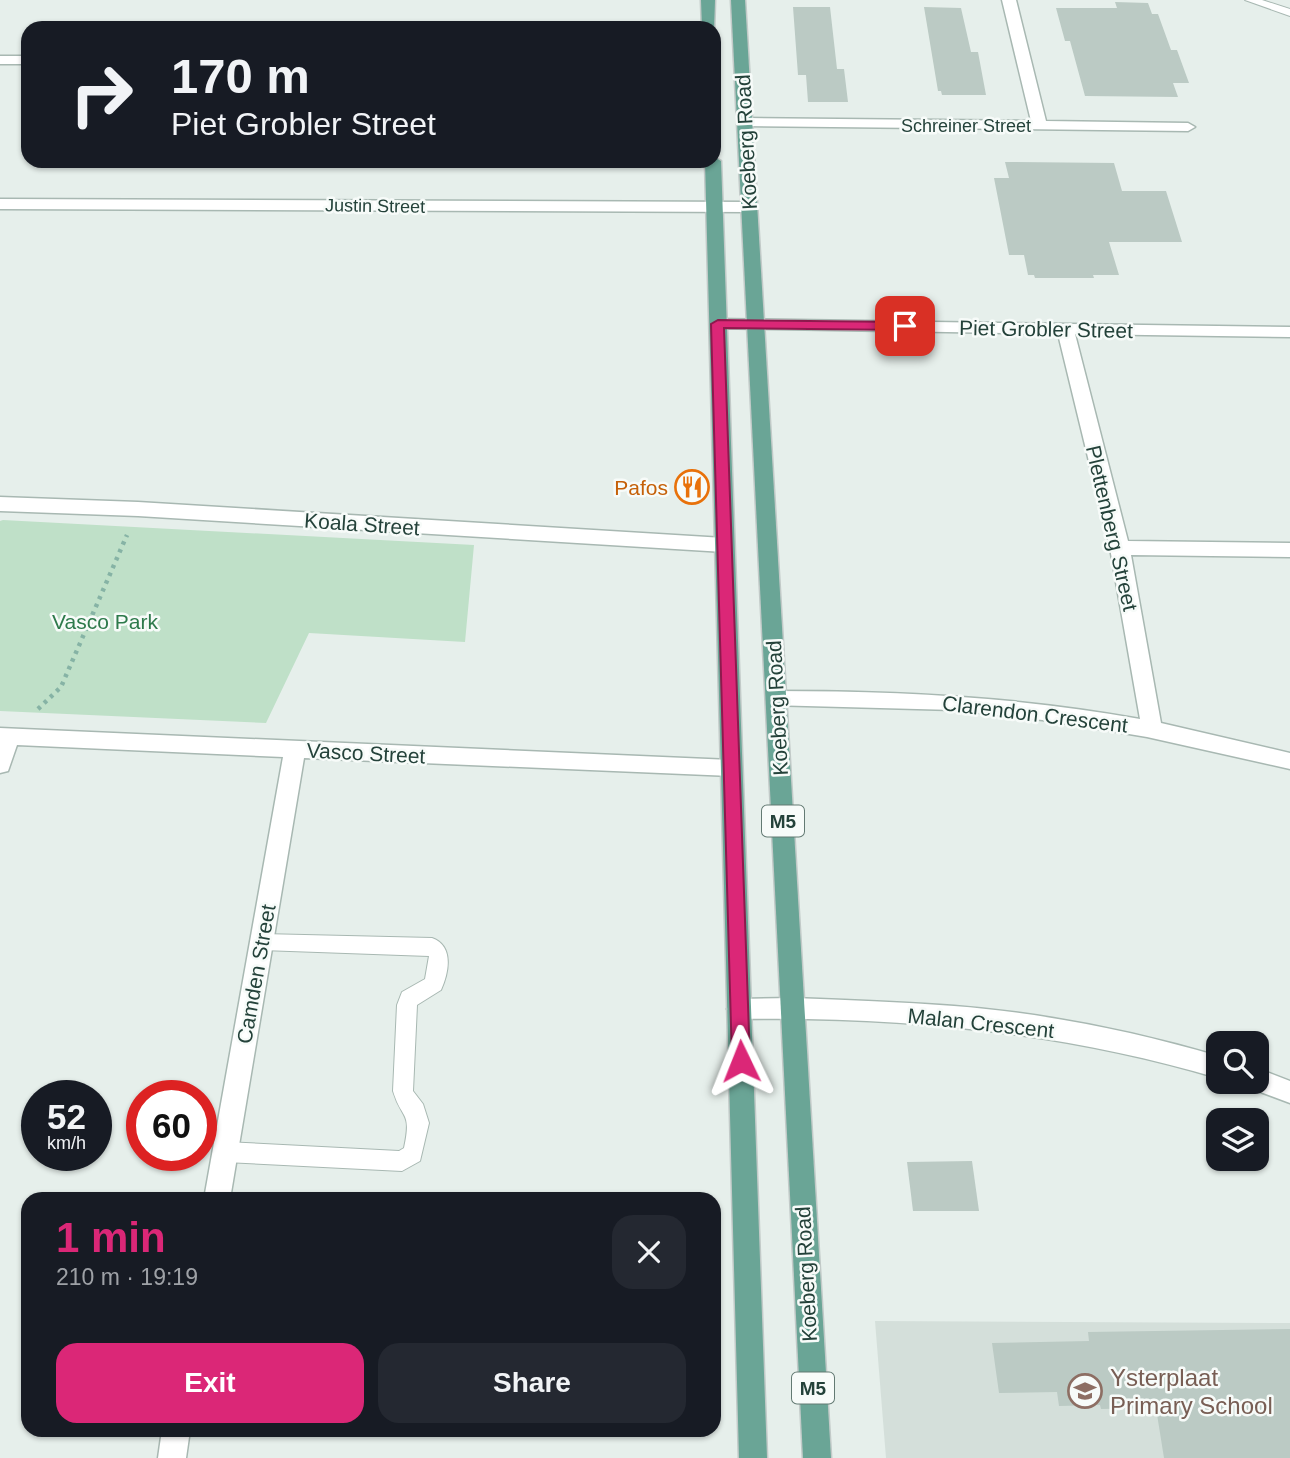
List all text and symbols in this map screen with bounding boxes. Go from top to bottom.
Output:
icon: right [56,49,147,140]
text: 170 m [171,49,310,103]
street label: Koeberg Road [731,74,761,210]
text: Piet Grobler Street [171,106,436,142]
street label: Schreiner Street [901,116,1031,136]
street label: Justin Street [325,195,425,217]
pin [875,296,935,356]
icon: arrive [886,307,924,345]
street label: Piet Grobler Street [959,316,1133,342]
street label: Plettenberg Street [1082,443,1142,613]
restaurant icon: Pafos [673,468,711,506]
place label: Pafos [614,476,668,499]
street label: Koala Street [304,508,421,540]
park label: Vasco Park [52,610,158,633]
street label: Koeberg Road [762,640,792,776]
street label: Clarendon Crescent [941,691,1129,737]
street label: Vasco Street [306,738,426,768]
road number: M5 [762,806,804,836]
street label: Camden Street [232,902,280,1046]
street label: Malan Crescent [907,1004,1055,1042]
position arrow [704,1024,778,1098]
map controls [1206,1031,1269,1171]
button: search [1206,1031,1269,1094]
speed limit sign: 60 [126,1080,217,1171]
text: 52 [47,1097,86,1136]
button: layers [1206,1108,1269,1171]
text: km/h [47,1133,86,1153]
street label: Koeberg Road [791,1206,821,1342]
text: 1 min [56,1214,166,1261]
button: close [612,1215,686,1289]
text: 210 m · 19:19 [56,1264,198,1290]
button: Exit [56,1343,364,1423]
button: Share [378,1343,686,1423]
place label: Ysterplaat Primary School [1110,1364,1273,1419]
road number: M5 [792,1372,834,1404]
school or university icon: Ysterplaat Primary School [1066,1372,1104,1410]

